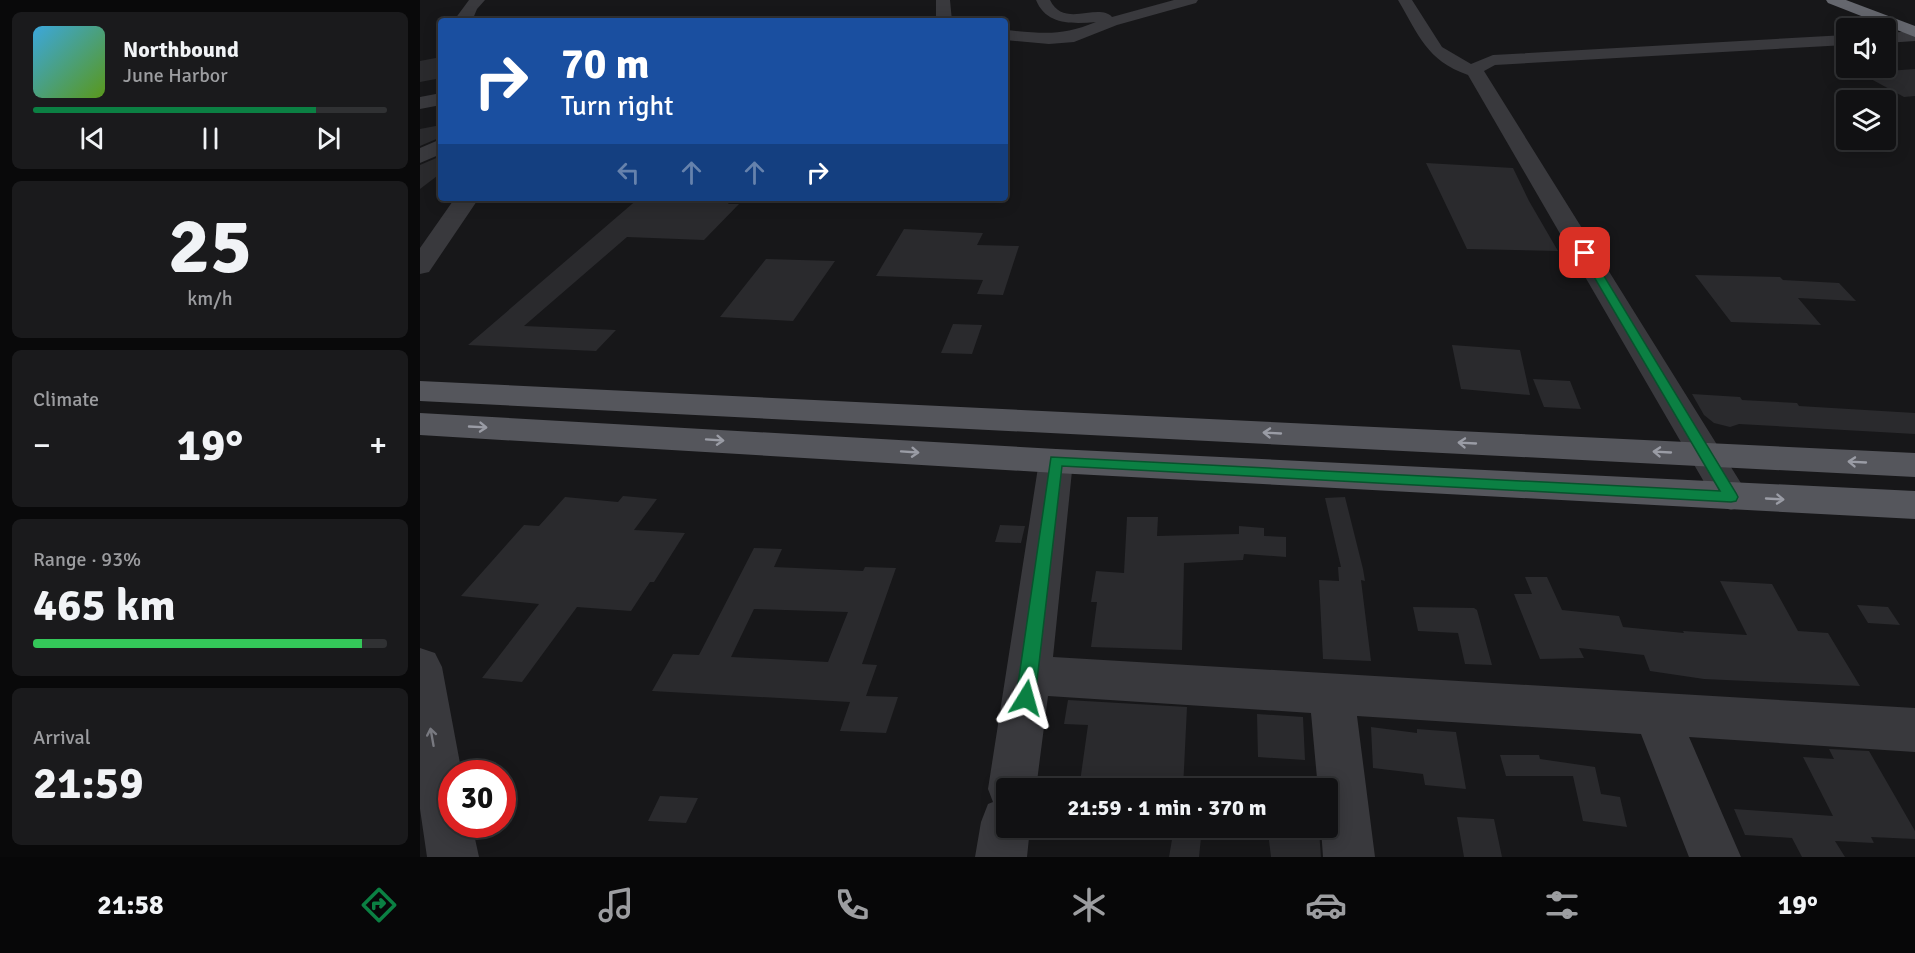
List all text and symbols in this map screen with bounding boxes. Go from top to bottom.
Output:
map controls [1836,18,1896,150]
button: sound [1836,18,1896,78]
text: Northbound [123,36,239,63]
text: 70 m [561,39,650,90]
icon: right [462,42,540,120]
text: June Harbor [123,63,228,88]
text: Turn right [561,90,674,123]
button: layers [1836,90,1896,150]
icon: previous [76,122,109,155]
icon: pause [194,122,227,155]
icon: next [312,122,345,155]
icon: left [612,156,645,189]
icon: ahead [675,156,708,189]
icon: ahead [738,156,771,189]
icon: right [801,156,834,189]
text: 25 [168,199,252,295]
pin [1559,227,1610,278]
icon: arrive [1568,236,1601,269]
text: km/h [187,286,233,311]
text: Climate [33,387,99,412]
text: 19° [177,418,243,473]
one-way arrow [468,422,488,433]
text: − [33,425,51,466]
text: + [369,425,387,466]
one-way arrow [1263,428,1283,439]
one-way arrow [705,434,725,445]
one-way arrow [1458,437,1478,448]
one-way arrow [899,446,919,457]
one-way arrow [1652,446,1672,457]
one-way arrow [1847,457,1867,468]
one-way arrow [1765,493,1785,504]
text: Range · 93% [33,547,141,572]
text: 465 km [33,578,176,633]
position arrow [994,666,1058,730]
text: Arrival [33,725,91,750]
one-way arrow [427,728,438,748]
text: 21:59 [33,756,143,811]
speed limit sign: 30 [438,760,516,838]
text: 21:59 · 1 min · 370 m [1067,794,1267,821]
icon: directions [358,884,400,926]
icon: music [595,884,637,926]
icon: phone [831,884,873,926]
icon: climate [1068,884,1110,926]
icon: car [1305,884,1347,926]
icon: filters [1541,884,1583,926]
text: 21:58 [97,889,164,922]
text: 19° [1778,889,1818,922]

